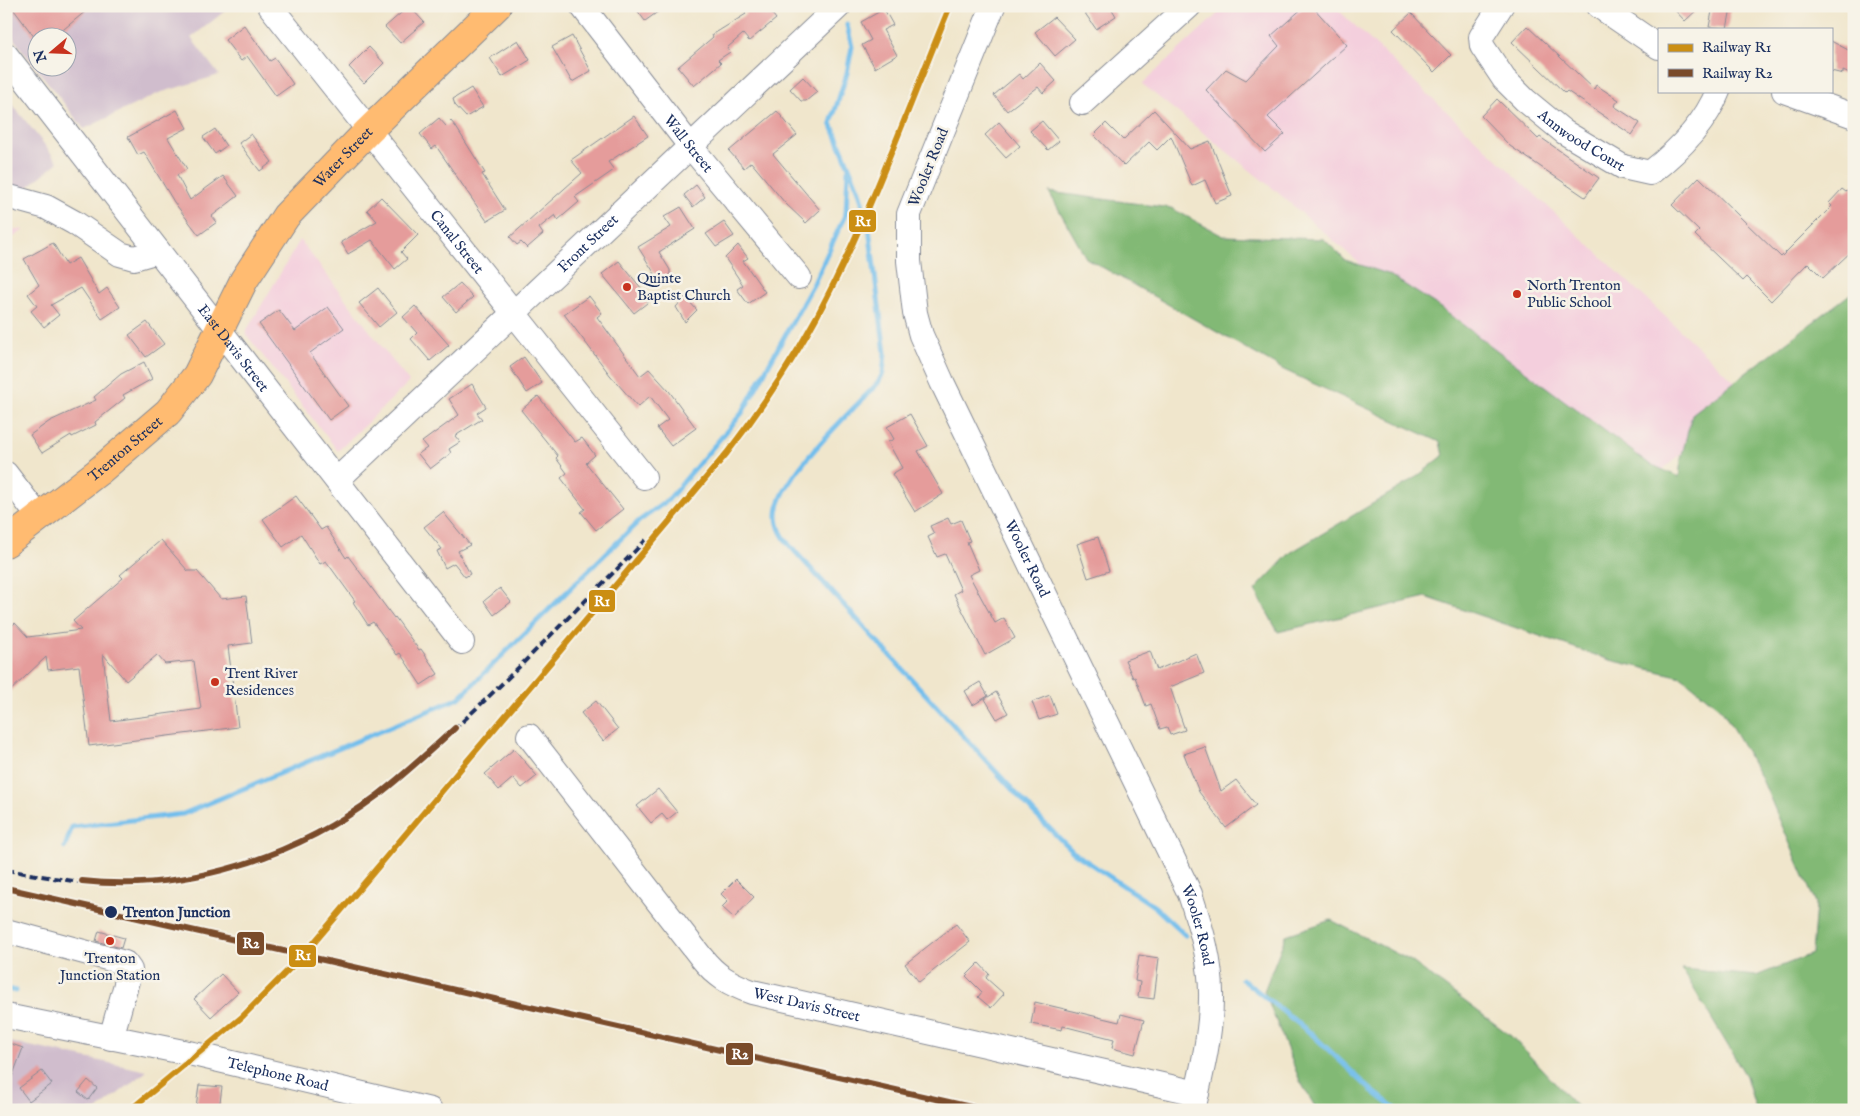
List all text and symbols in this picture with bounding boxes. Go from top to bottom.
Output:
north arrow [28,28,78,78]
legend [1658,28,1832,92]
text: Railway R1 [1702,38,1771,57]
text: N [30,47,51,66]
text: Railway R2 [1702,64,1773,83]
street label: Annwood Court [1533,105,1628,176]
street label: Wall Street [660,111,717,177]
street label: Water Street [309,122,377,192]
street label: Wooler Road [904,124,953,209]
street label: Canal Street [426,206,488,278]
line badge: R1 [848,209,877,233]
street label: Front Street [554,210,623,277]
text: R1 [855,213,871,231]
place label: Quinte Baptist Church [637,269,731,305]
place label: North Trenton Public School [1527,276,1621,312]
marker: Quinte Baptist Church [621,281,633,293]
marker: North Trenton Public School [1511,288,1523,300]
street label: East Davis Street [193,301,273,396]
street label: Trenton Street [84,412,167,486]
street label: Wooler Road [1000,517,1054,601]
line badge: R1 [588,589,616,613]
text: R1 [594,593,610,611]
place label: Trent River Residences [225,664,298,700]
marker: Trent River Residences [209,676,221,688]
street label: Wooler Road [1177,882,1218,968]
place label: Trenton Junction [122,903,231,922]
marker: Trenton Junction [103,904,119,920]
line badge: R2 [236,931,265,956]
marker: Trenton Junction Station [104,935,116,947]
text: R2 [242,935,260,953]
line badge: R1 [288,944,317,968]
text: R1 [295,947,311,965]
place label: Trenton Junction Station [58,949,160,985]
street label: West Davis Street [751,984,862,1026]
line badge: R2 [725,1042,754,1066]
text: R2 [731,1046,749,1064]
street label: Telephone Road [225,1053,331,1096]

